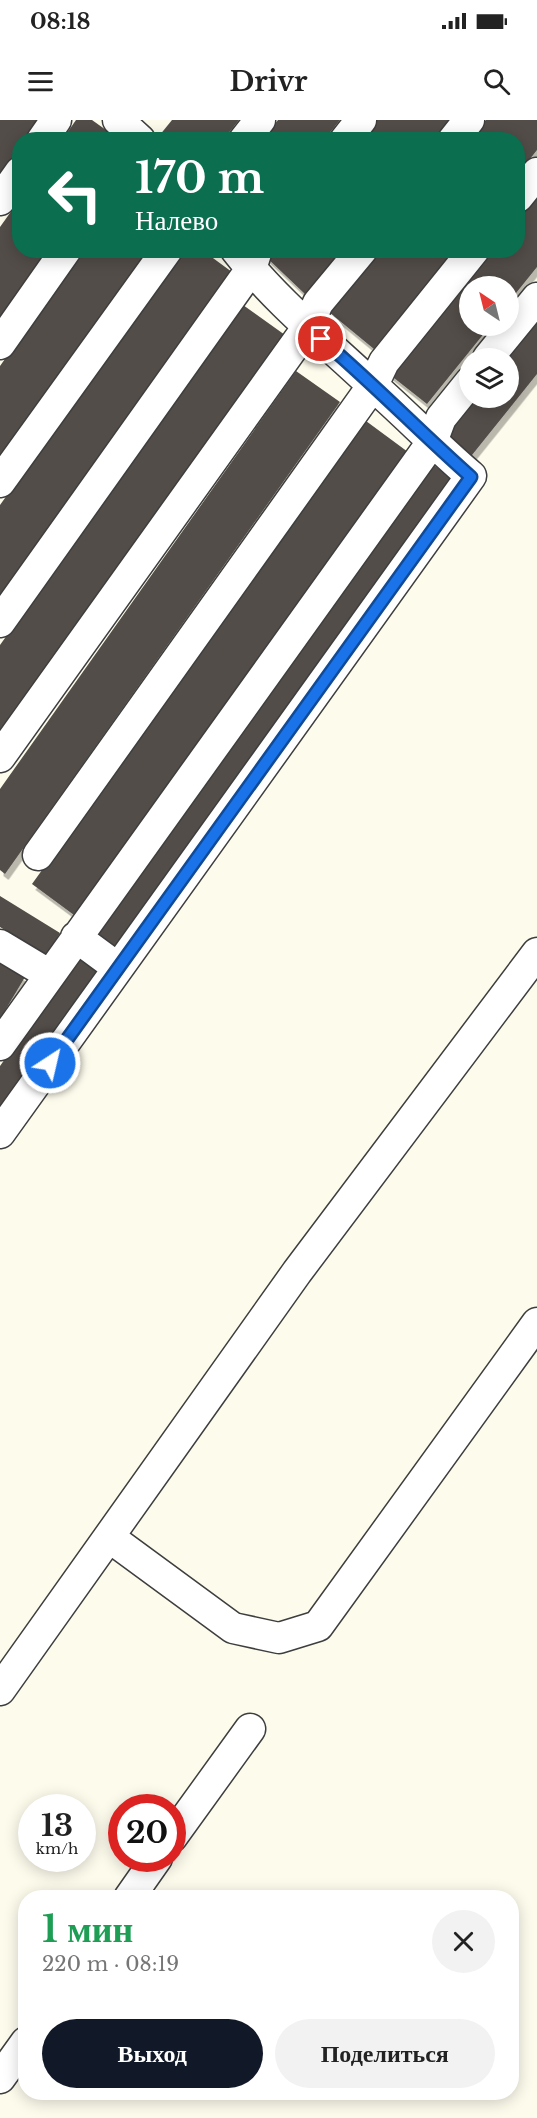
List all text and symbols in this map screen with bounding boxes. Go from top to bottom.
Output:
text: 08:18 [30,8,90,35]
icon: menu [24,65,57,98]
text: Drivr [229,65,308,98]
icon: search [480,65,513,98]
text: 170 m [135,152,264,204]
icon: left [36,156,114,234]
text: Налево [135,204,218,237]
north arrow [459,276,519,336]
map controls [459,276,519,408]
pin [295,313,346,364]
icon: arrive [304,322,337,355]
button: layers [459,348,519,408]
position arrow [18,1031,82,1095]
speed limit sign: 20 [108,1794,186,1872]
text: 13 [41,1807,73,1844]
text: km/h [36,1839,78,1858]
text: 1 мин [42,1907,133,1952]
button: close [432,1910,495,1973]
text: 220 m · 08:19 [42,1952,179,1976]
button: Выход [42,2019,263,2088]
button: Поделиться [275,2019,495,2088]

